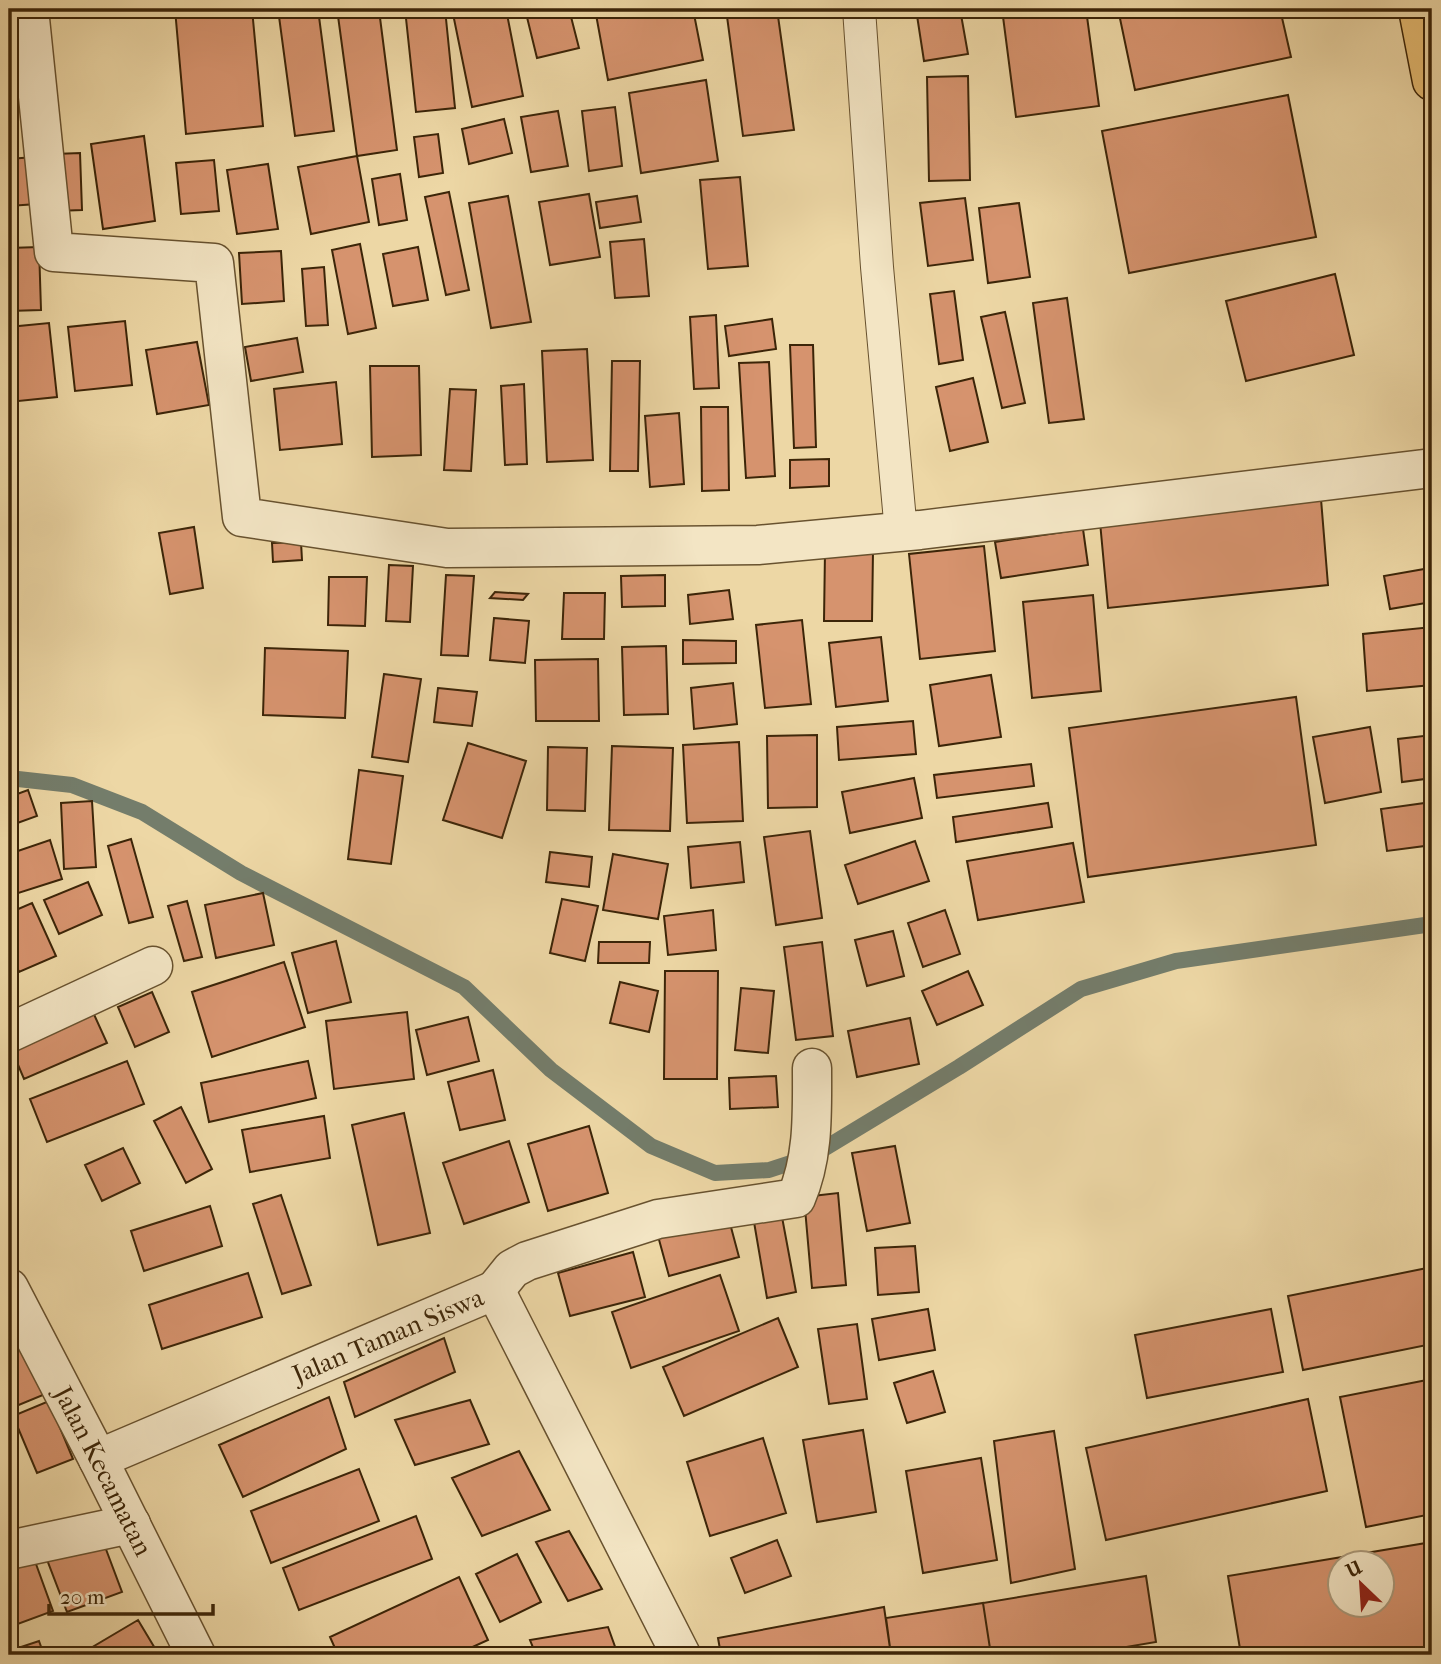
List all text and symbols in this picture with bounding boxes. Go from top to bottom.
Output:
street label: Jalan Taman Siswa [286,1281,489,1391]
street label: Jalan Kecamatan [46,1379,159,1561]
north arrow [1326,1548,1396,1618]
text: U [1342,1556,1366,1583]
scale bar [49,1573,214,1617]
text: 20 m [60,1585,105,1609]

